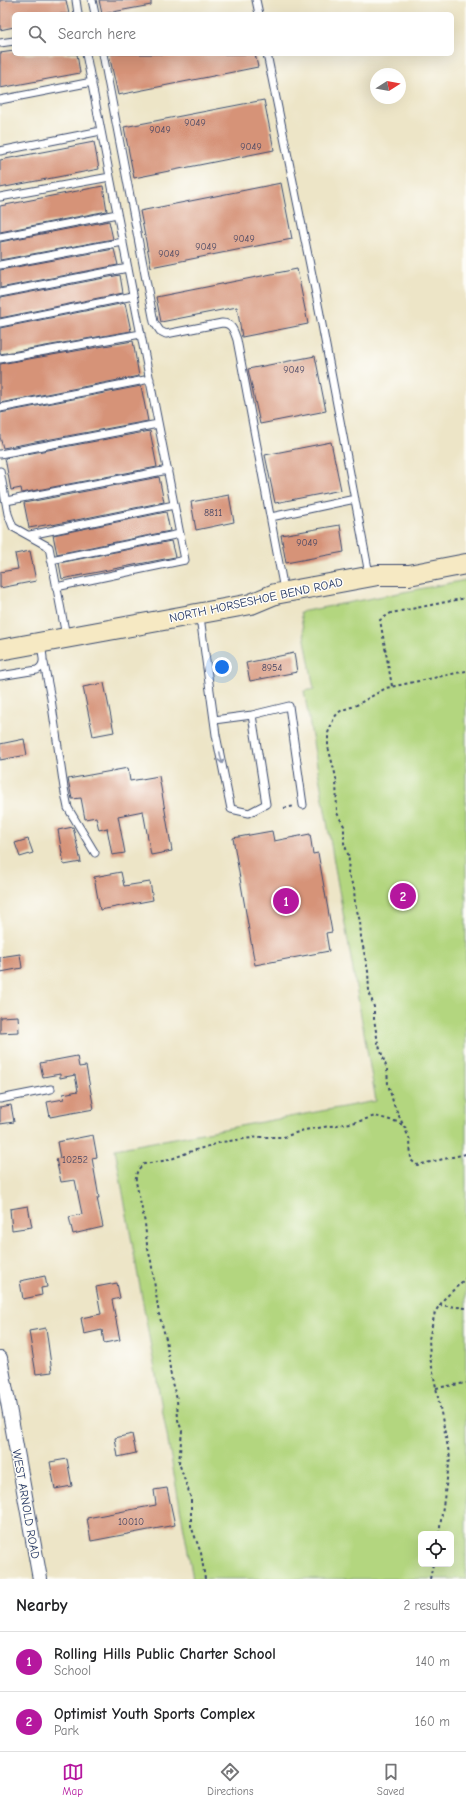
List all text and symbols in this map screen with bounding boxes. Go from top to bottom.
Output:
search box [12,12,454,56]
icon: search [26,23,48,45]
text: Search here [58,25,136,43]
north arrow [370,68,406,104]
house number: 9049 [184,117,206,129]
house number: 9049 [149,124,171,136]
house number: 9049 [240,141,262,153]
house number: 9049 [233,233,255,245]
house number: 9049 [195,241,217,253]
house number: 9049 [158,248,180,260]
house number: 9049 [283,364,305,376]
house number: 8811 [204,507,222,519]
house number: 9049 [296,537,318,549]
street label: NORTH HORSESHOE BEND ROAD [168,575,344,625]
your location [212,657,232,677]
house number: 8954 [262,662,283,674]
one-way arrow [217,751,225,764]
pin: 2 [390,881,416,911]
pin: 1 [273,886,299,916]
house number: 10252 [62,1154,88,1166]
street label: WEST ARNOLD ROAD [9,1448,43,1560]
house number: 10010 [118,1516,144,1528]
map controls [418,1531,454,1567]
button: locate [418,1531,454,1567]
text: Nearby [16,1596,67,1615]
text: 2 results [403,1598,450,1613]
text: Rolling Hills Public Charter School [54,1645,276,1663]
text: 1 [26,1654,32,1669]
text: 140 m [416,1654,450,1669]
text: School [54,1663,91,1678]
text: Optimist Youth Sports Complex [54,1705,255,1723]
text: 2 [26,1714,32,1729]
text: 160 m [415,1714,450,1729]
text: Park [54,1723,79,1738]
tab: Map [62,1761,84,1798]
tab: Directions [207,1761,254,1798]
tab: Saved [377,1761,404,1798]

